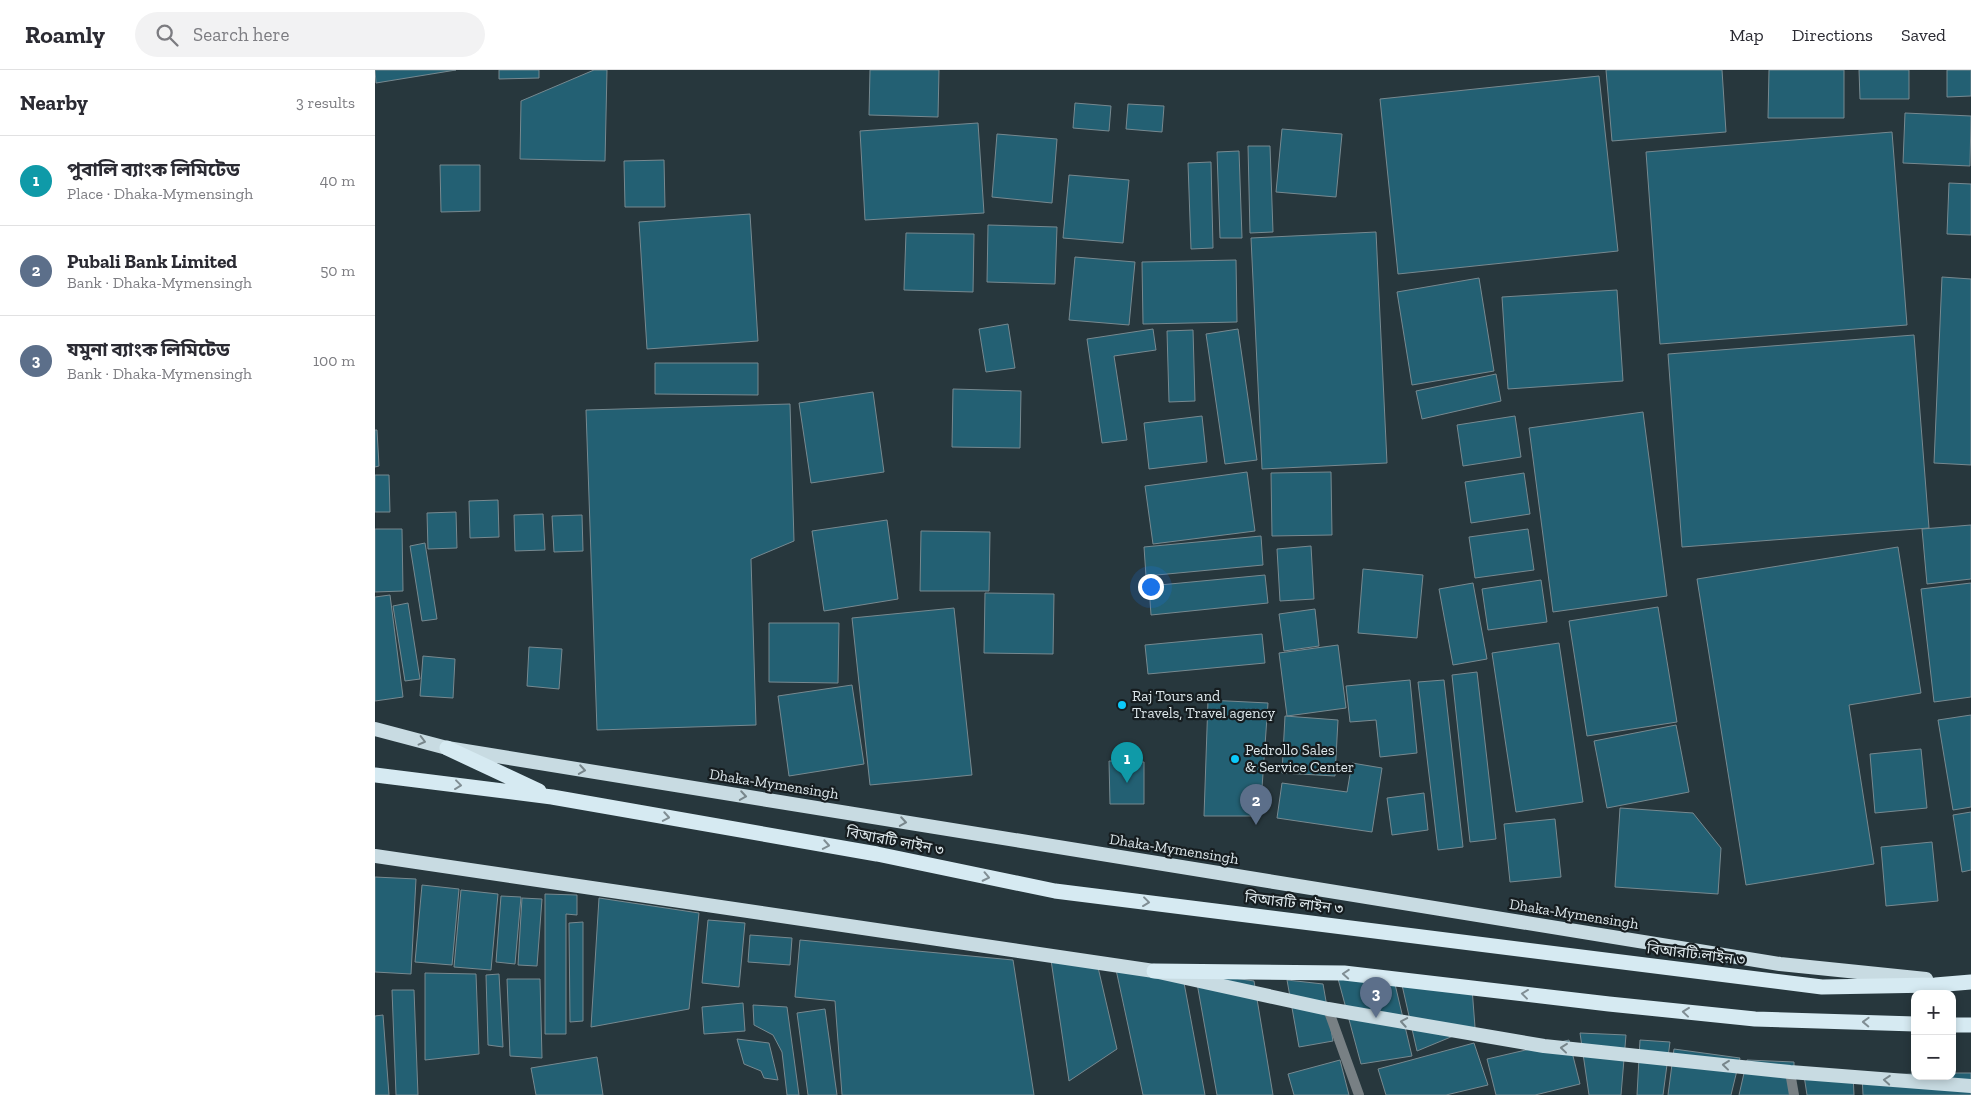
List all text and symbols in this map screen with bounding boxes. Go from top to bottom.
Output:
search box [135,12,485,57]
text: Roamly [25,20,105,49]
icon: search [153,21,181,49]
text: Search here [193,23,289,46]
text: Map [1729,24,1764,46]
text: Directions [1792,24,1873,46]
text: Saved [1901,24,1946,46]
text: Nearby [20,90,88,115]
text: 3 results [296,93,355,112]
text: পুবালি ব্যাংক লিমিটেড [67,158,240,181]
text: 1 [33,171,39,190]
text: 40 m [320,171,355,190]
text: Place · Dhaka-Mymensingh [67,184,253,203]
text: Pubali Bank Limited [67,250,237,273]
text: 2 [32,261,40,280]
text: 50 m [320,261,355,280]
text: Bank · Dhaka-Mymensingh [67,273,252,292]
text: যমুনা ব্যাংক লিমিটেড [67,338,230,361]
text: 3 [32,351,40,370]
text: 100 m [313,351,355,370]
text: Bank · Dhaka-Mymensingh [67,364,252,383]
your location [1138,574,1164,600]
place label: Raj Tours and Travels, Travel agency [1132,687,1276,722]
marker: Raj Tours and Travels, Travel agency [1116,699,1128,711]
one-way arrow [418,735,427,746]
place label: Pedrollo Sales & Service Center [1245,741,1354,776]
pin: 1 [1111,742,1143,783]
marker: Pedrollo Sales & Service Center [1229,753,1241,765]
one-way arrow [578,764,586,774]
street label: Dhaka-Mymensingh [708,765,841,803]
one-way arrow [454,779,462,790]
pin: 2 [1240,784,1272,825]
one-way arrow [738,790,747,800]
one-way arrow [662,811,671,821]
one-way arrow [899,816,907,826]
street label: বিআরটি লাইন ৩ [844,823,945,859]
street label: Dhaka-Mymensingh [1108,830,1241,868]
one-way arrow [822,840,831,850]
one-way arrow [981,871,990,882]
street label: বিআরটি লাইন ৩ [1243,888,1344,918]
street label: Dhaka-Mymensingh [1508,895,1641,933]
one-way arrow [1142,897,1150,907]
street label: বিআরটি লাইন ৩ [1645,939,1746,969]
one-way arrow [1342,968,1350,979]
pin: 3 [1360,977,1392,1018]
one-way arrow [1521,989,1529,1000]
map controls [1911,990,1956,1080]
button: + [1911,990,1956,1035]
one-way arrow [1682,1007,1690,1018]
one-way arrow [1862,1017,1870,1027]
one-way arrow [1399,1018,1408,1028]
button: − [1911,1035,1956,1080]
one-way arrow [1560,1043,1568,1054]
one-way arrow [1721,1060,1729,1071]
one-way arrow [1883,1074,1891,1085]

